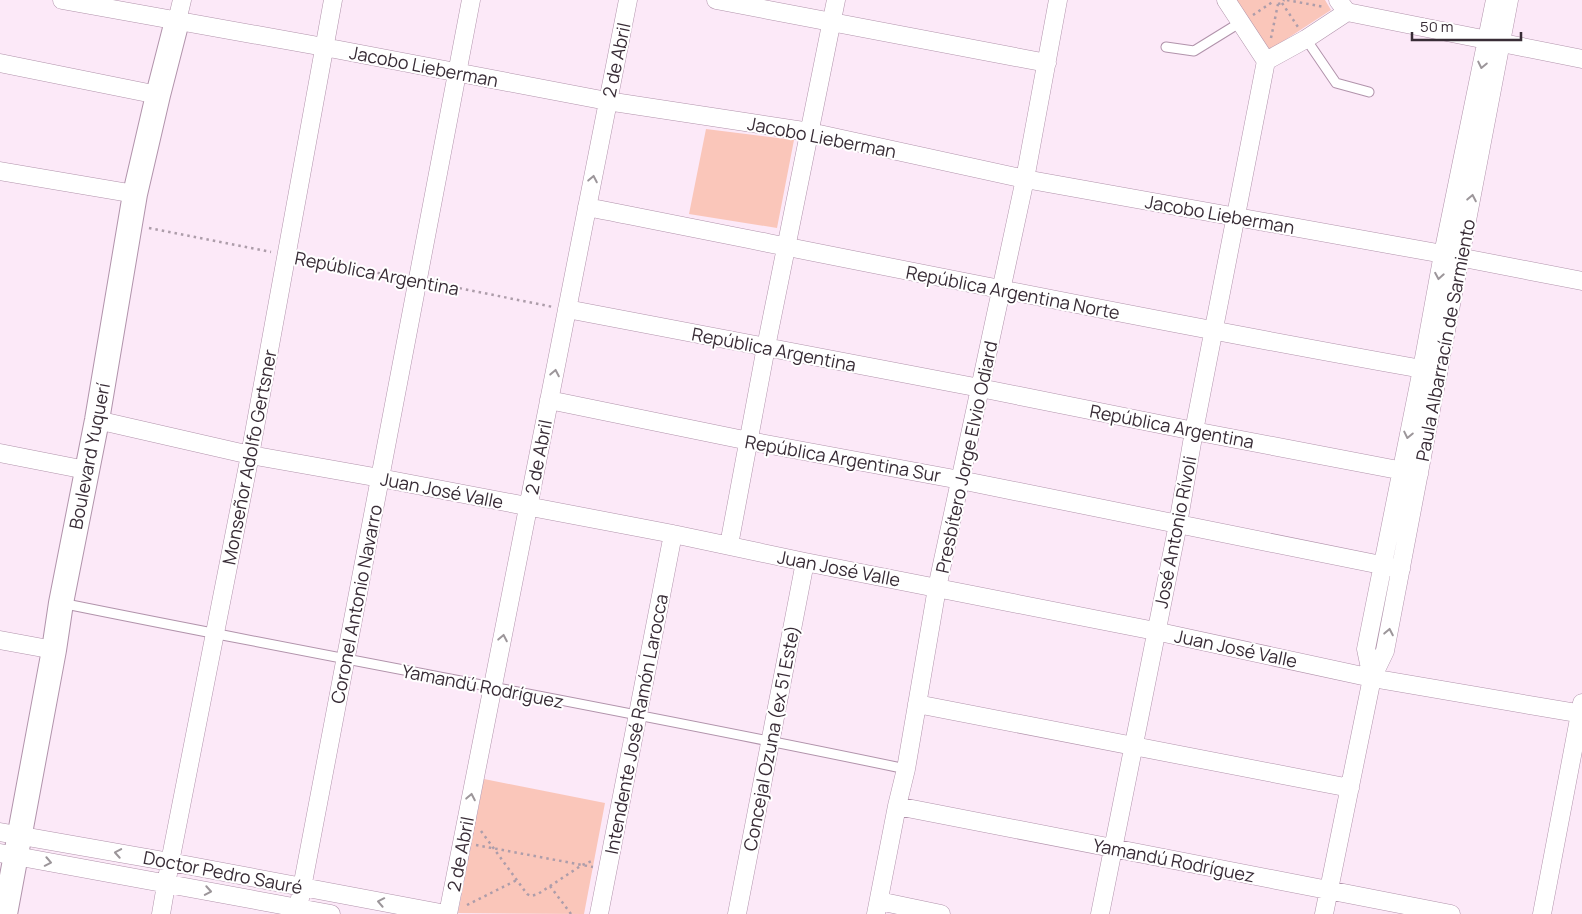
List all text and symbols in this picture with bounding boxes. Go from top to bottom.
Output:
scale bar [1412,10,1521,42]
text: 50 m [1420,16,1454,37]
street label: 2 de Abril [596,21,636,99]
street label: Jacobo Lieberman [348,40,500,92]
one-way arrow [1477,61,1487,69]
street label: Jacobo Lieberman [746,111,898,163]
one-way arrow [587,175,597,184]
street label: Jacobo Lieberman [1144,189,1296,239]
one-way arrow [1466,193,1476,202]
street label: Paula Albarracín de Sarmiento [1410,217,1480,463]
street label: República Argentina [293,245,461,301]
street label: República Argentina Norte [904,259,1122,325]
one-way arrow [1434,271,1445,280]
street label: República Argentina [690,321,858,377]
street label: Presbítero Jorge Elvio Odiard [930,339,1002,575]
street label: Monseñor Adolfo Gertsner [216,347,282,567]
one-way arrow [549,369,559,378]
street label: Boulevard Yuquerí [63,381,115,531]
street label: República Argentina [1088,398,1256,454]
street label: 2 de Abril [519,418,557,496]
street label: República Argentina Sur [743,429,943,487]
one-way arrow [1403,431,1414,440]
street label: José Antonio Rívoli [1148,454,1202,610]
street label: Juan José Valle [378,466,506,514]
street label: Coronel Antonio Navarro [325,502,387,706]
street label: Juan José Valle [775,544,903,592]
street label: Intendente José Ramón Larocca [599,592,673,856]
street label: Concejal Ozuna (ex 51 Este) [737,623,805,853]
street label: Juan José Valle [1172,623,1300,673]
one-way arrow [1383,628,1393,637]
one-way arrow [497,634,507,642]
street label: Yamandú Rodríguez [400,659,566,713]
one-way arrow [465,793,476,802]
street label: 2 de Abril [441,815,479,893]
street label: Yamandú Rodríguez [1091,833,1257,887]
street label: Doctor Pedro Sauré [141,845,305,899]
one-way arrow [114,848,123,858]
one-way arrow [44,856,52,866]
one-way arrow [203,886,212,896]
one-way arrow [377,897,386,907]

